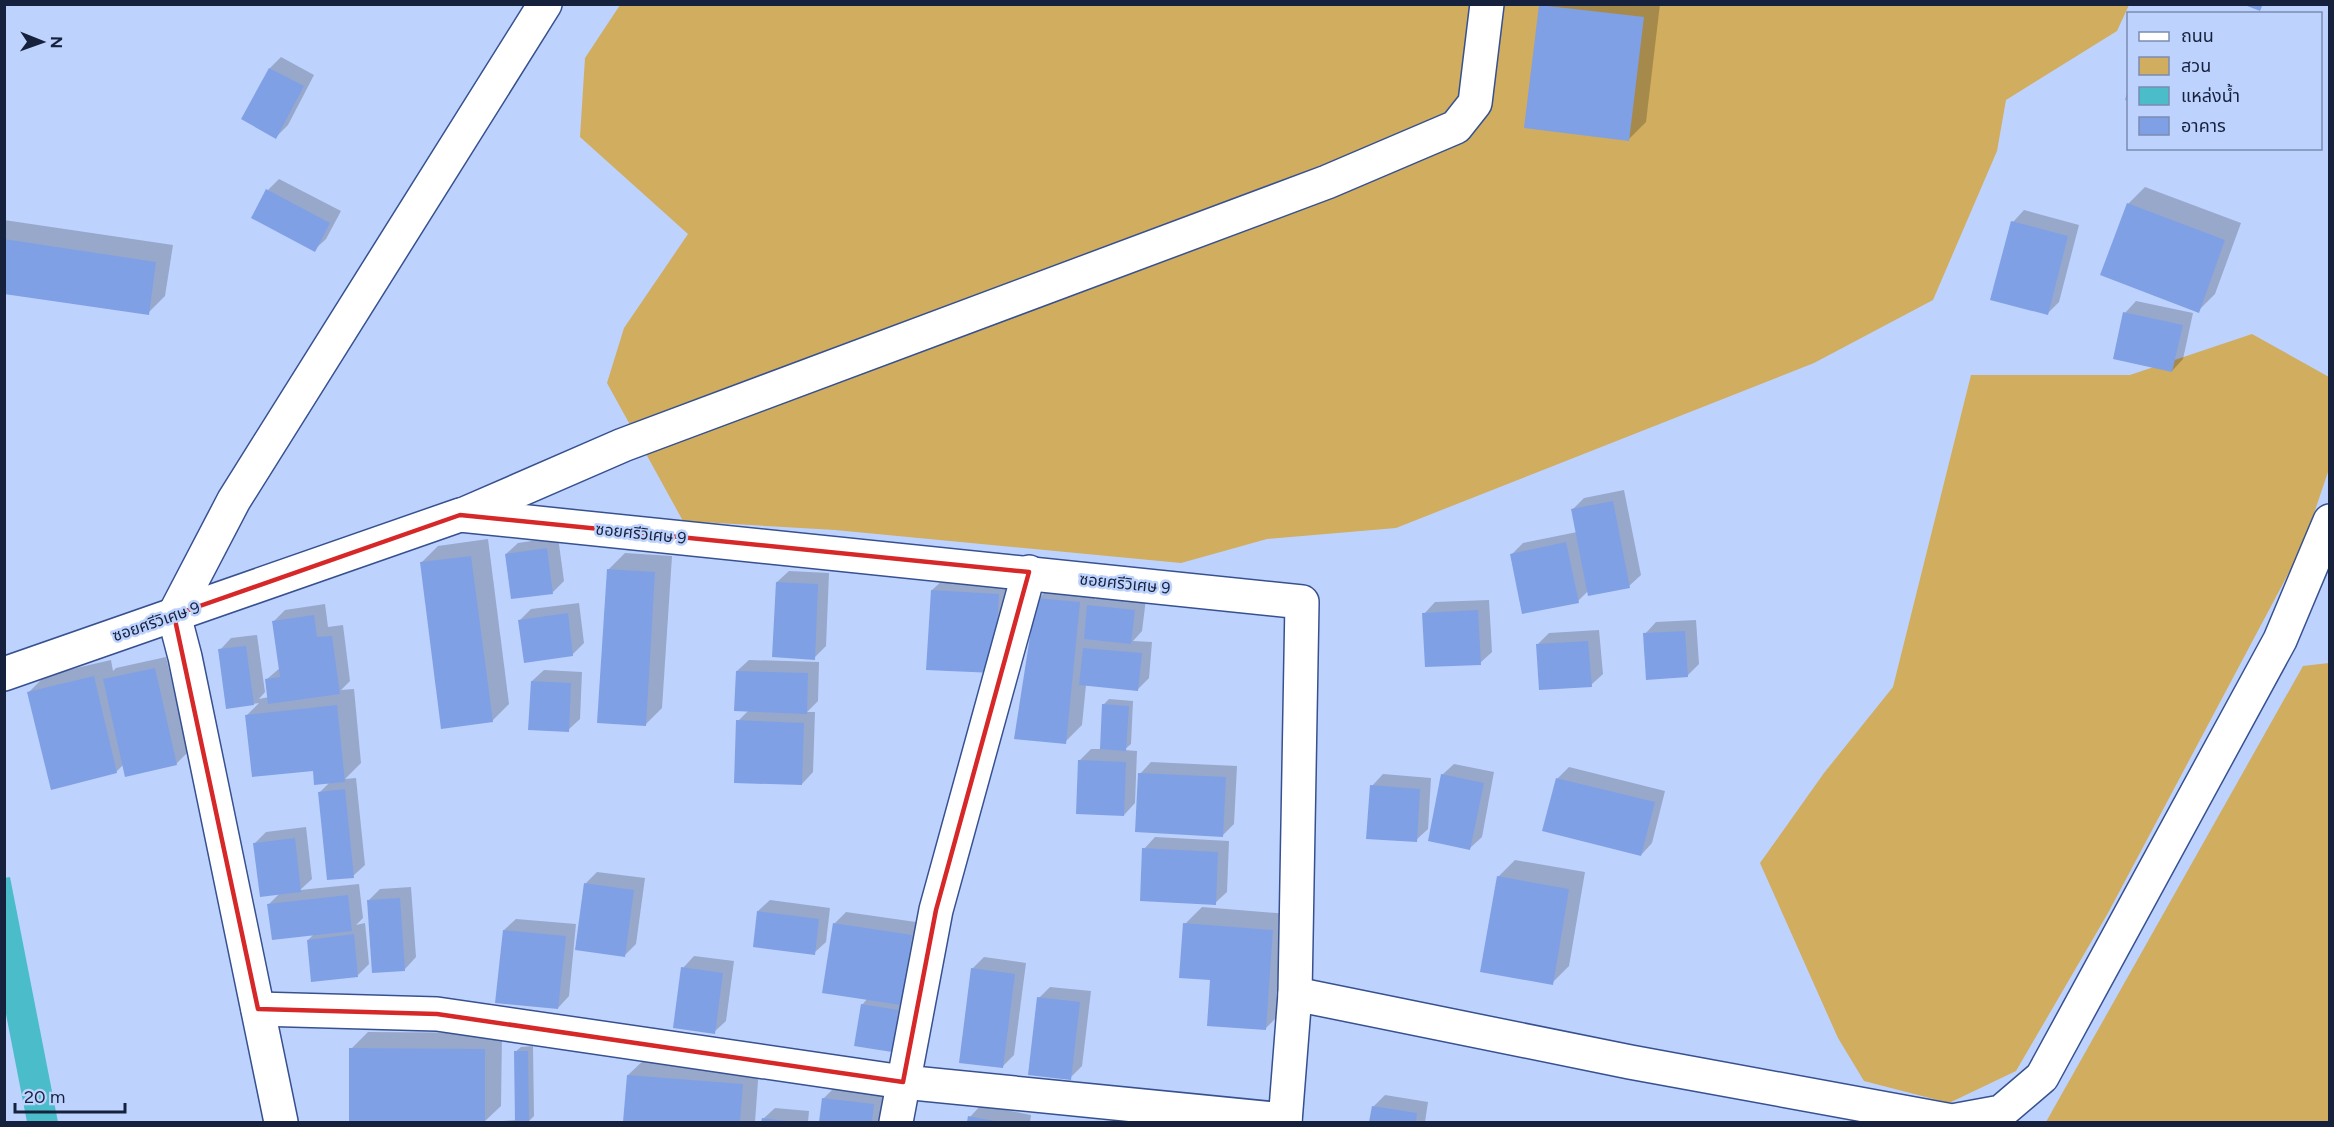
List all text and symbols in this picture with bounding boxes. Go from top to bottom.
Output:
north arrow [12,12,72,72]
legend [2127,12,2322,150]
text: ถนน [2181,25,2214,47]
text: N [47,36,66,49]
text: สวน [2181,55,2211,77]
text: แหล่งน้ำ [2181,83,2240,107]
text: อาคาร [2181,115,2226,137]
street label: ซอยศรีวิเศษ 9 [595,519,687,548]
street label: ซอยศรีวิเศษ 9 [1079,569,1171,598]
street label: ซอยศรีวิเศษ 9 [110,598,202,645]
scale bar [15,1076,124,1114]
text: 20 m [24,1086,65,1108]

